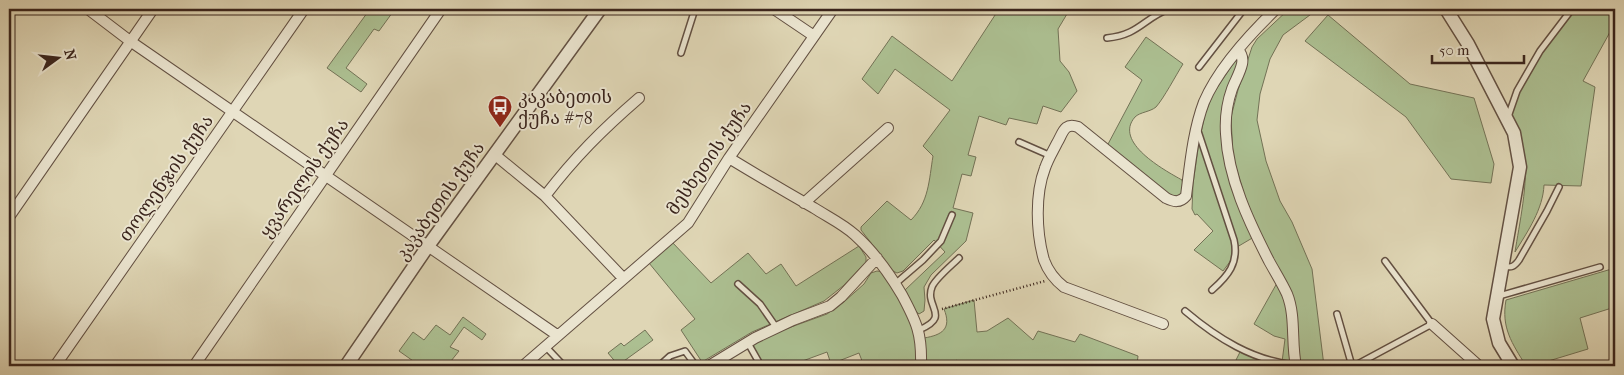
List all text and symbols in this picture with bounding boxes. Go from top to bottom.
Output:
north arrow [32,32,82,82]
scale bar [1432,32,1524,64]
text: 50 m [1439,41,1470,59]
text: N [60,47,80,62]
place label: კაკაბეთის ქუჩა #78 [518,87,612,129]
bus stop icon: კაკაბეთის ქუჩა #78 [487,94,513,128]
street label: მესხეთის ქუჩა [663,98,756,219]
street label: თოლენჯის ქუჩა [115,111,218,246]
street label: ყვარელის ქუჩა [256,115,353,242]
street label: კაკაბეთის ქუჩა [392,138,489,265]

